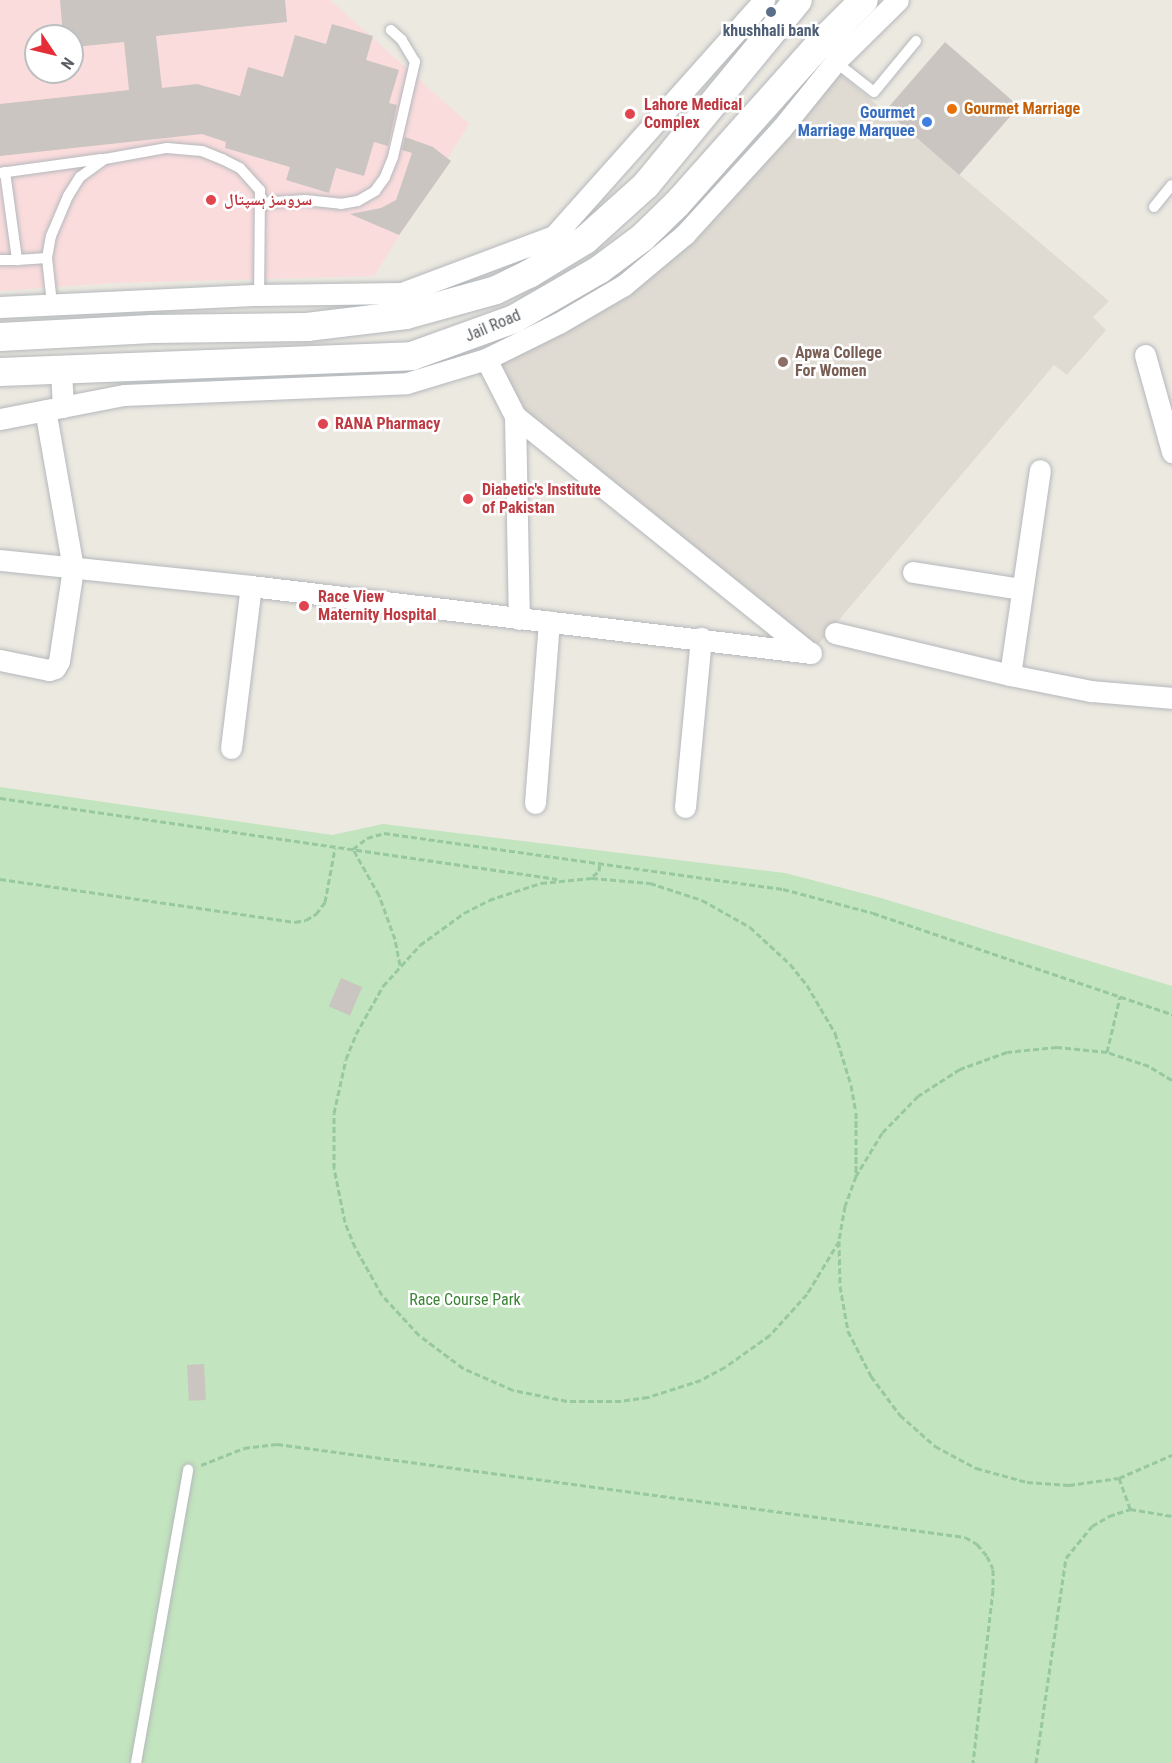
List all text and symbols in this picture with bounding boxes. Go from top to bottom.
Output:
marker: khushhali bank [764,5,778,19]
place label: khushhali bank [723,21,819,41]
north arrow [24,24,84,84]
text: N [57,54,78,73]
place label: Lahore Medical Complex [644,95,742,133]
place label: Gourmet Marriage [964,99,1080,119]
marker: Gourmet Marriage [945,102,959,116]
place label: Gourmet Marriage Marquee [798,103,915,141]
marker: Lahore Medical Complex [621,105,639,123]
marker: Gourmet Marriage Marquee [920,115,934,129]
place label: سروسز ہسپتال [224,190,312,210]
marker: سروسز ہسپتال [202,191,220,209]
street label: Jail Road [462,306,524,346]
place label: Apwa College For Women [795,343,882,381]
marker: Apwa College For Women [776,355,790,369]
place label: RANA Pharmacy [335,414,440,434]
marker: RANA Pharmacy [316,417,330,431]
place label: Diabetic's Institute of Pakistan [482,480,601,518]
marker: Diabetic's Institute of Pakistan [459,490,477,508]
place label: Race View Maternity Hospital [318,587,437,625]
marker: Race View Maternity Hospital [295,597,313,615]
park label: Race Course Park [409,1290,521,1310]

